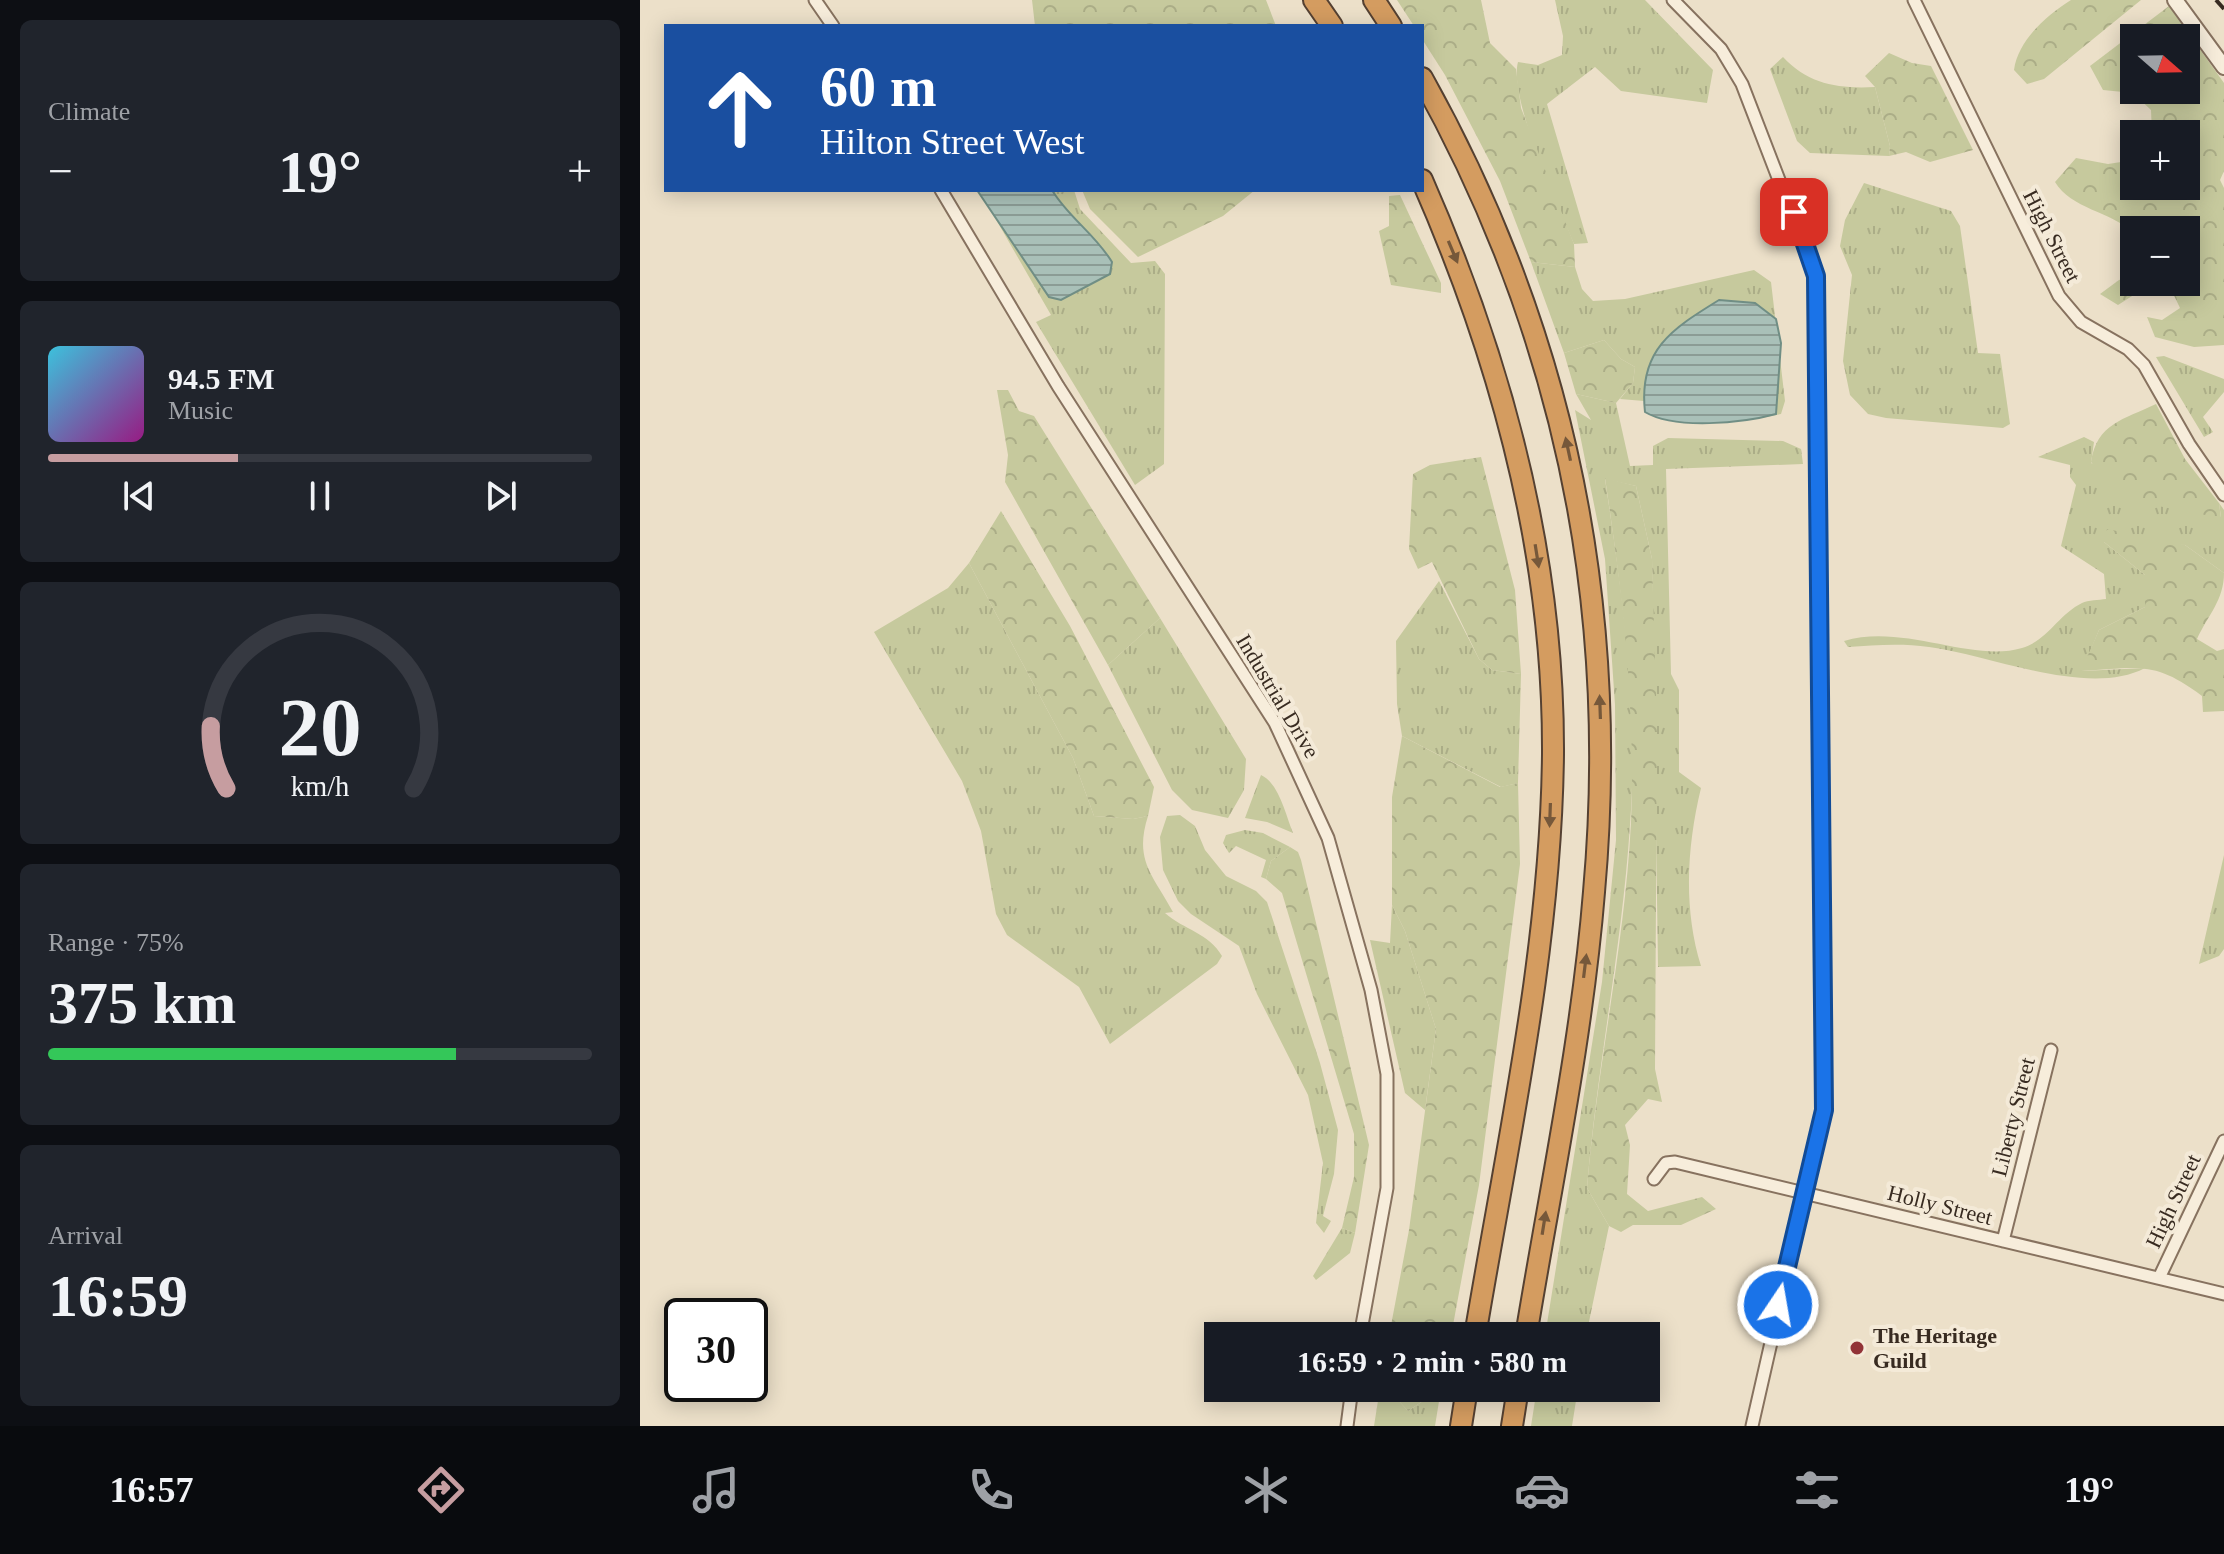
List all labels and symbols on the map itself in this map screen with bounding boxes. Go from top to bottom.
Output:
north arrow [2120,24,2200,104]
pin [1760,178,1828,246]
street label: High Street [2018,185,2086,287]
one-way arrow [1447,240,1460,264]
one-way arrow [1561,437,1574,462]
one-way arrow [1531,543,1544,568]
street label: Industrial Drive [1231,630,1325,762]
one-way arrow [1594,694,1607,719]
one-way arrow [1544,803,1557,828]
one-way arrow [1579,953,1592,978]
street label: Liberty Street [1986,1055,2040,1179]
street label: High Street [2140,1150,2206,1252]
street label: Holly Street [1885,1180,1995,1230]
one-way arrow [1539,1210,1551,1235]
position arrow [1736,1263,1820,1347]
speed limit sign: 30 [664,1298,768,1402]
place label: The Heritage Guild [1873,1323,1997,1373]
marker: The Heritage Guild [1848,1339,1866,1357]

